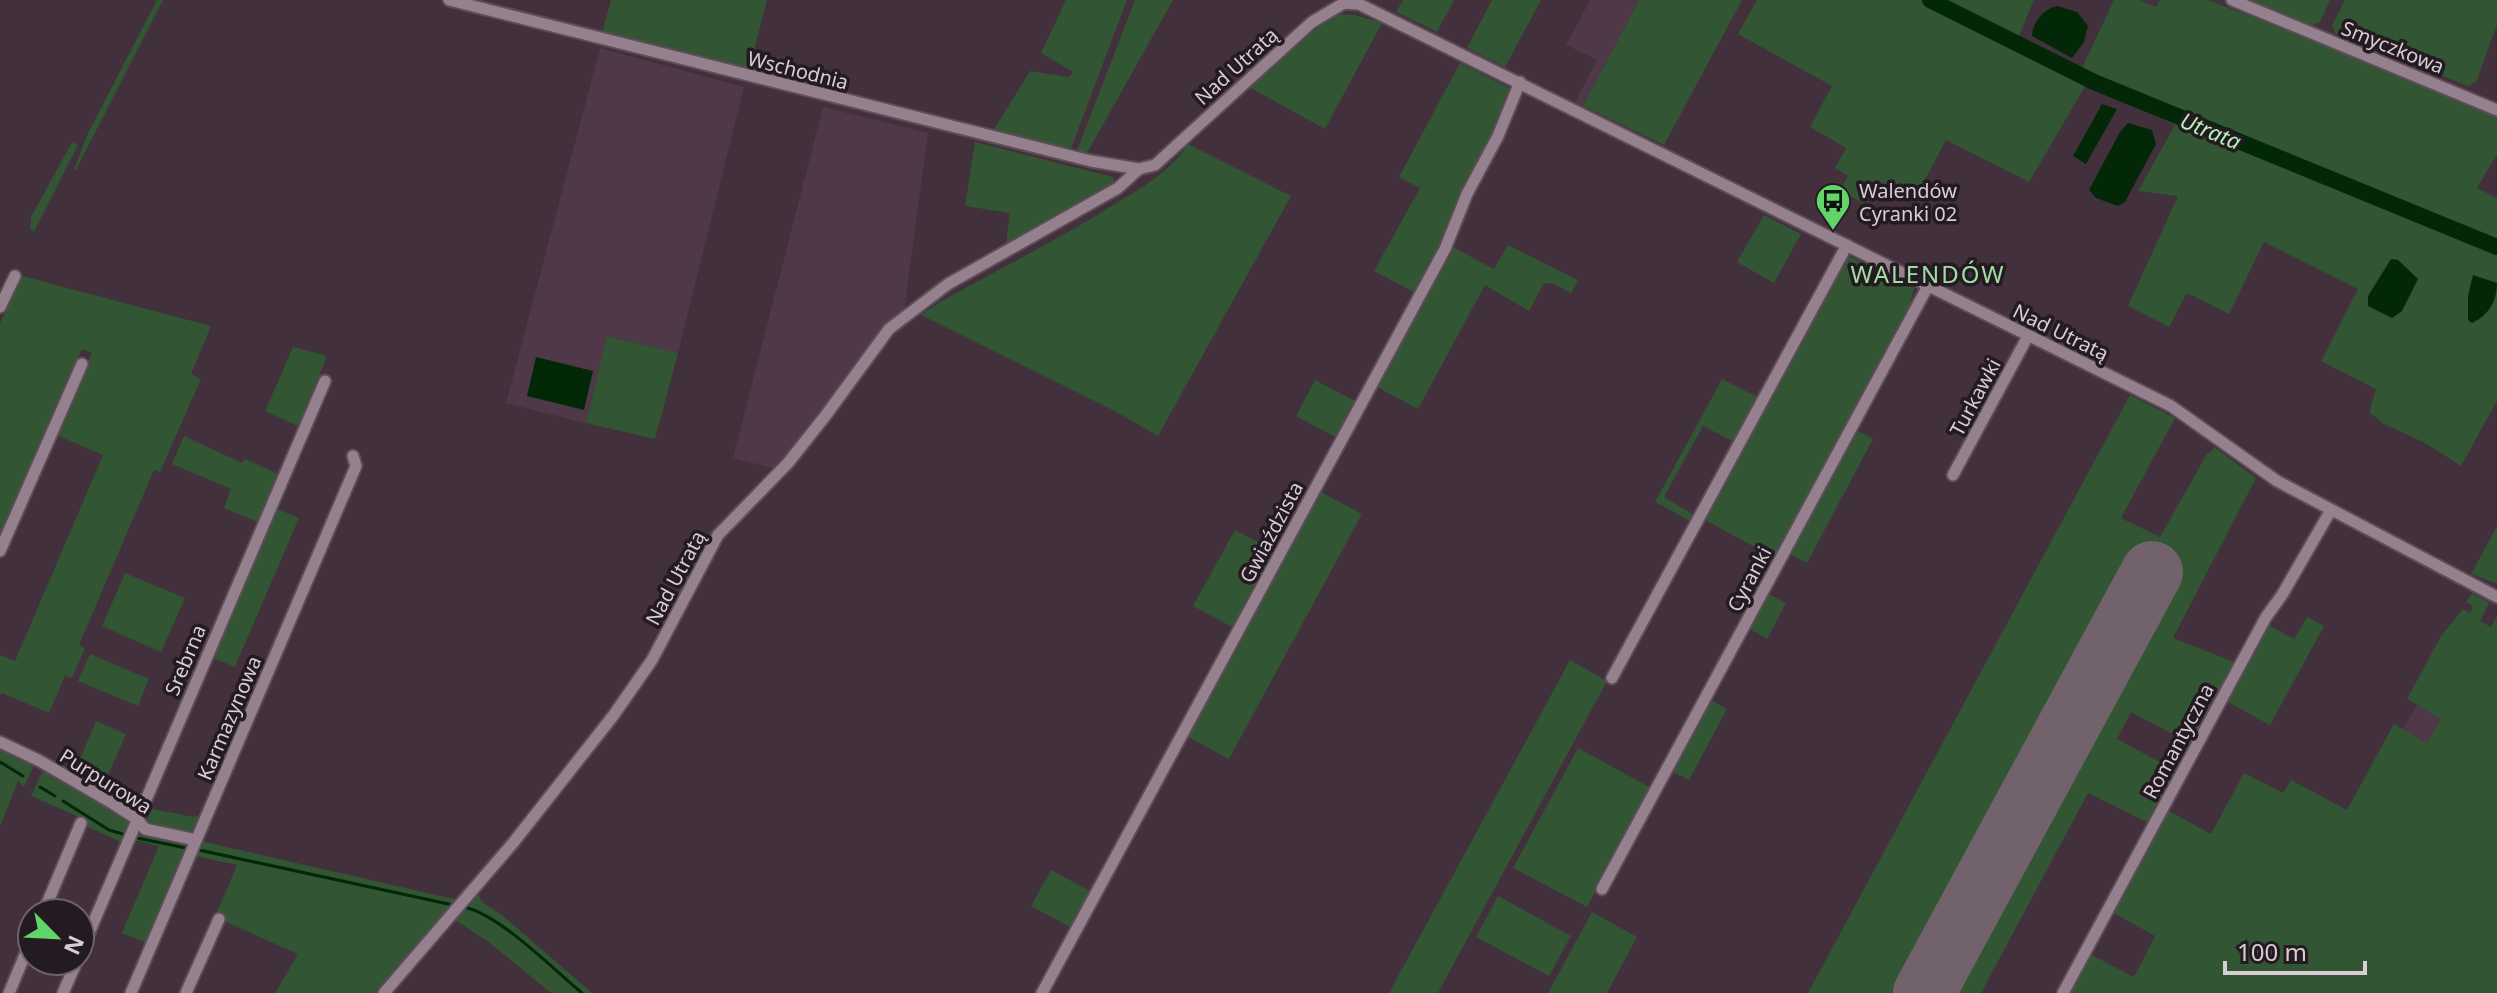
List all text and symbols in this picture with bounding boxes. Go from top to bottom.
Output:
street label: Smyczkowa [2338,14,2448,80]
street label: Nad Utratą [1189,21,1283,111]
street label: Wschodnia [745,44,851,96]
water label: Utrata [2176,104,2246,156]
place label: Walendów Cyranki 02 [1859,177,1957,227]
bus stop icon: Walendów Cyranki 02 [1814,182,1852,232]
district label: WALENDÓW [1850,257,2006,290]
street label: Nad Utratą [2009,297,2113,367]
street label: Turkawki [1943,353,2007,441]
street label: Gwiaździsta [1233,477,1309,587]
street label: Nad Utratą [639,526,711,630]
street label: Cyranki [1721,542,1777,616]
street label: Srebrna [158,621,212,699]
street label: Karmazynowa [191,652,267,784]
street label: Romantyczna [2136,679,2220,803]
street label: Purpurowa [55,742,157,820]
north arrow [16,897,96,977]
scale bar [2225,925,2365,975]
text: N [58,931,93,960]
text: 100 m [2237,935,2307,968]

